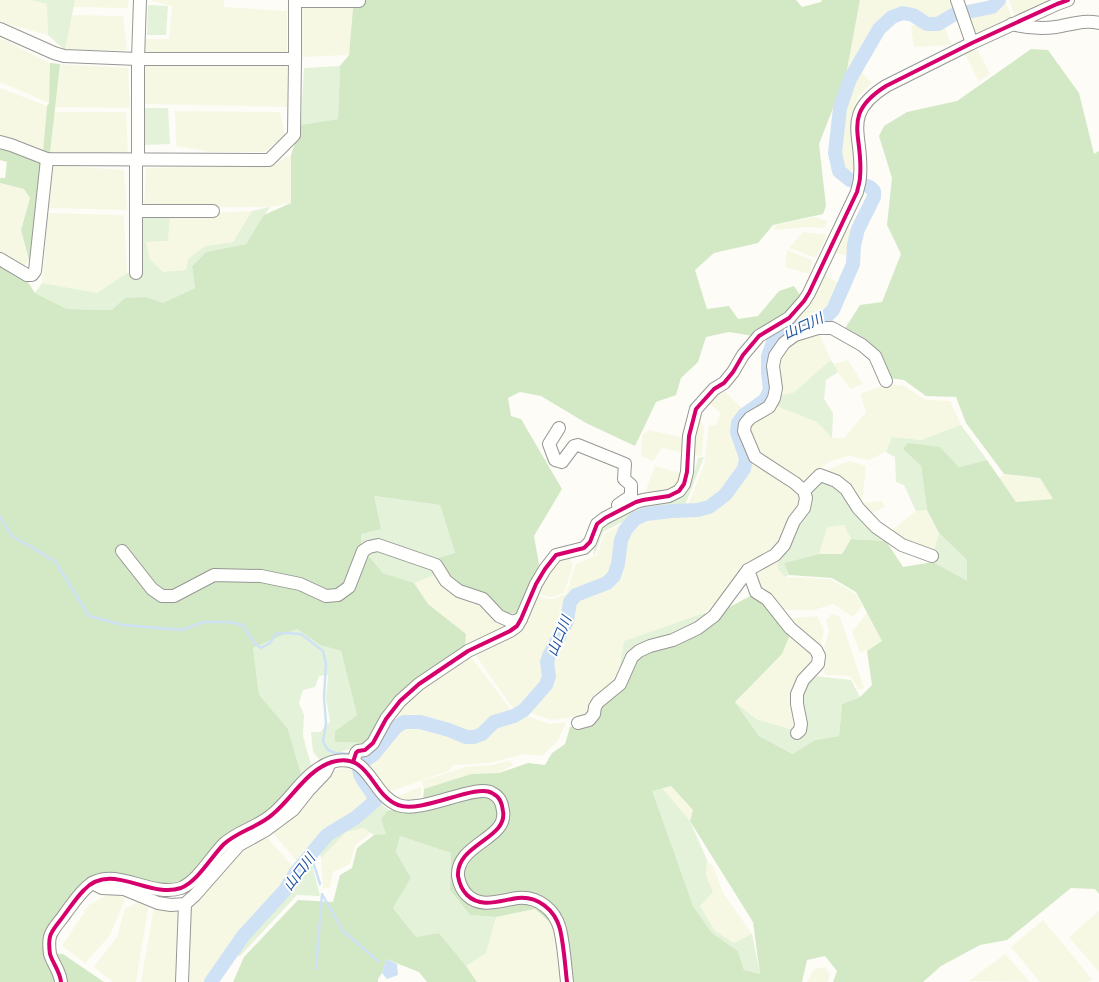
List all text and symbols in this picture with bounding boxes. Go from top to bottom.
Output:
water label: 山口川 [781,309,827,342]
water label: 山口川 [544,612,575,658]
water label: 山口川 [280,849,319,894]

